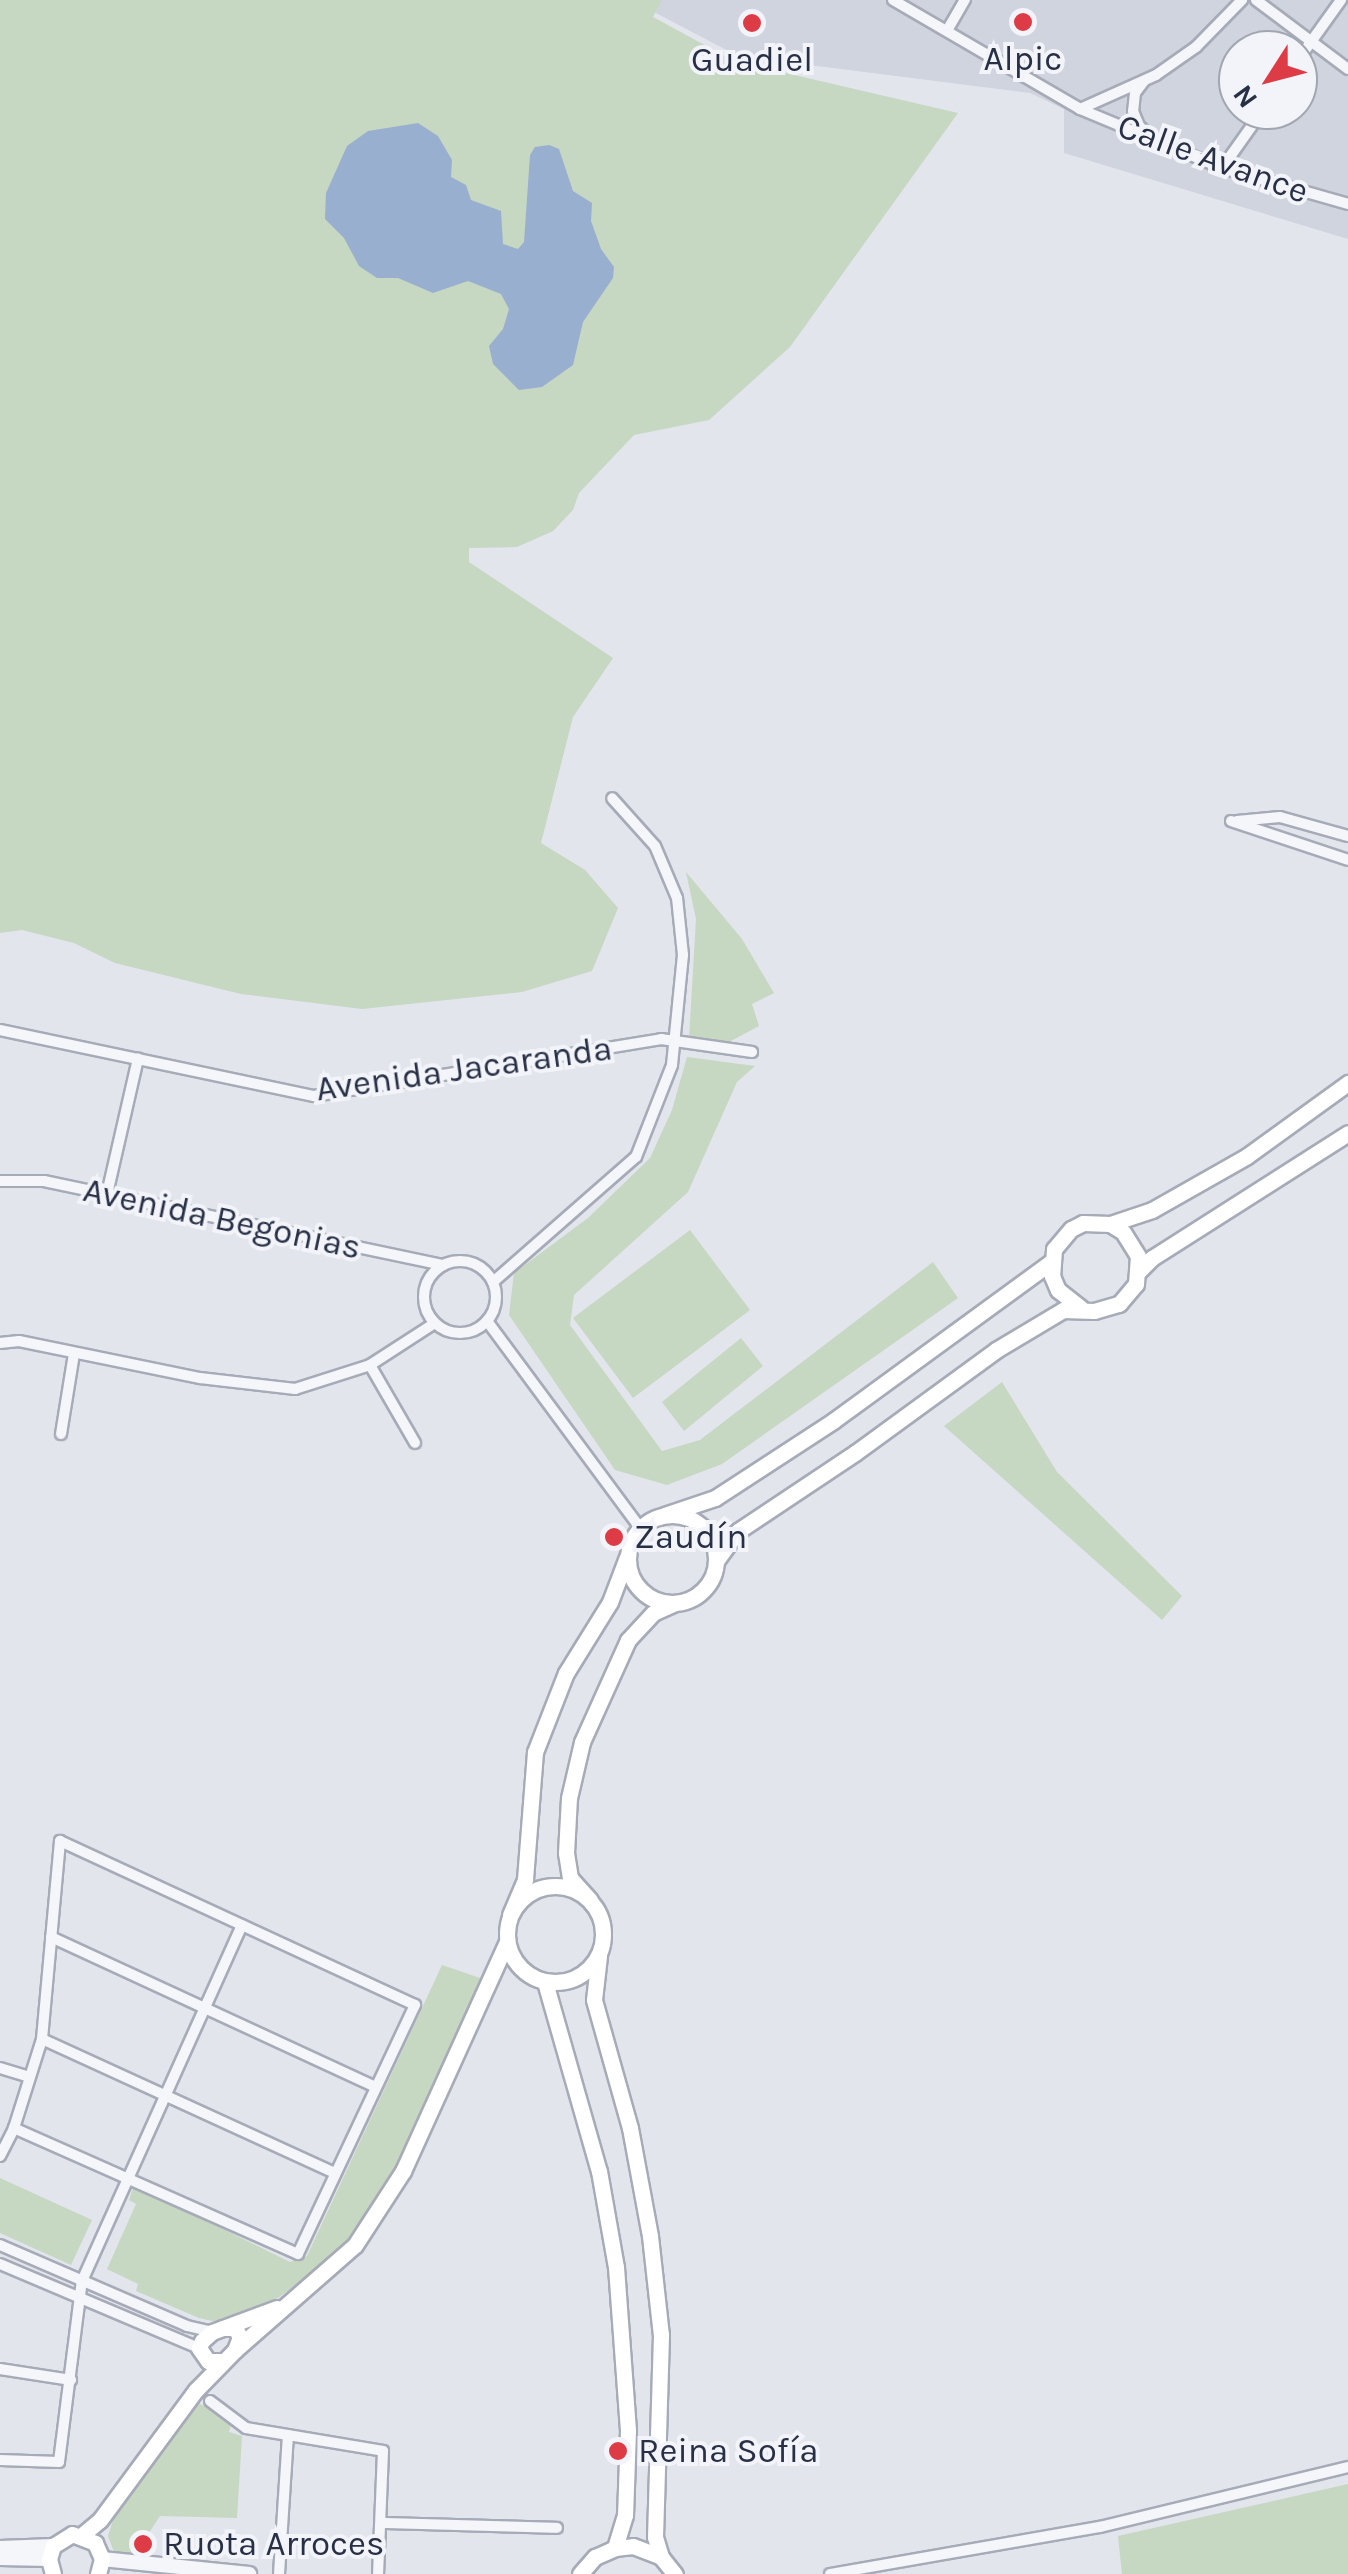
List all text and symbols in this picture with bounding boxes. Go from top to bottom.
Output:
marker: Alpic [1012,11,1034,33]
marker: Guadiel [741,12,763,34]
north arrow [1218,30,1318,130]
place label: Alpic [984,38,1062,80]
place label: Guadiel [691,39,813,81]
text: N [1226,79,1264,115]
street label: Calle Avance [1112,105,1314,213]
street label: Avenida Jacaranda [313,1027,615,1111]
street label: Avenida Begonias [79,1169,365,1269]
place label: Zaudín [634,1516,747,1558]
marker: Zaudín [603,1526,625,1548]
place label: Reina Sofía [638,2430,819,2472]
marker: Reina Sofía [607,2440,629,2462]
place label: Ruota Arroces [163,2523,384,2565]
marker: Ruota Arroces [132,2533,154,2555]

